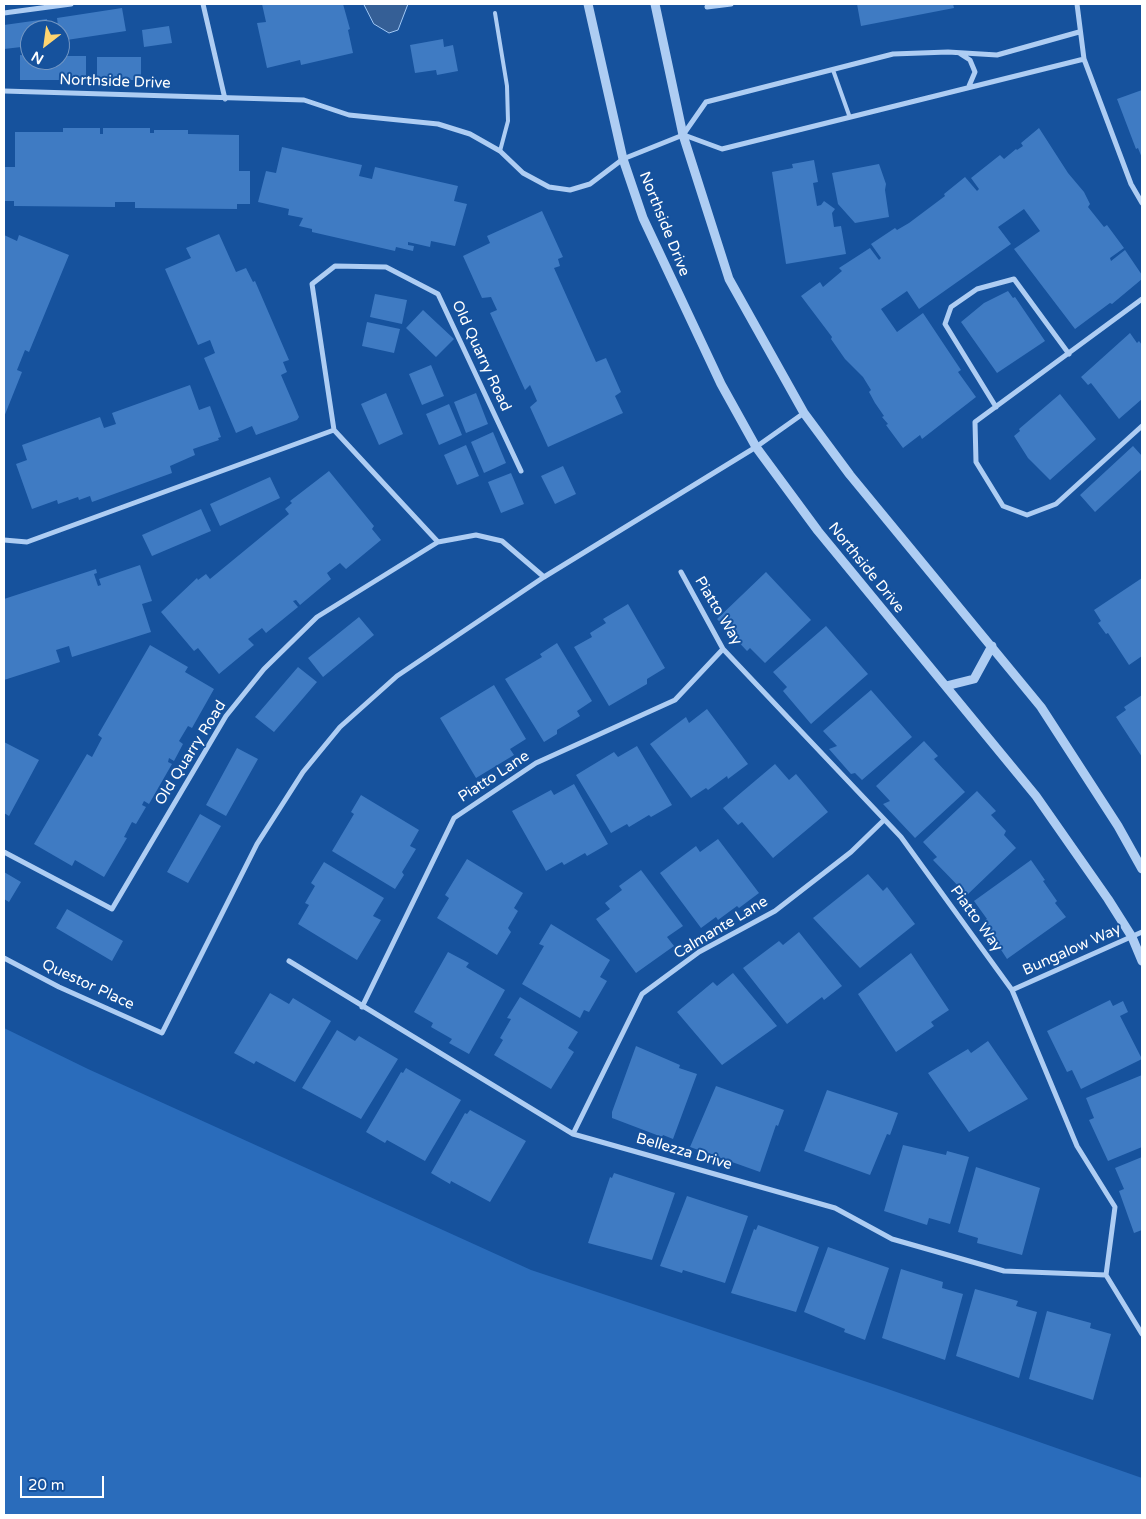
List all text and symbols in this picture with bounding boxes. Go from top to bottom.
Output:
north arrow [20,20,70,70]
text: N [29,47,47,68]
street label: Northside Drive [59,71,171,93]
street label: Northside Drive [635,169,693,279]
street label: Old Quarry Road [448,298,514,414]
street label: Northside Drive [824,519,908,617]
street label: Piatto Way [690,573,746,649]
street label: Old Quarry Road [152,697,230,809]
street label: Piatto Lane [455,747,533,807]
street label: Piatto Way [946,882,1006,956]
street label: Calmante Lane [671,893,771,963]
street label: Bungalow Way [1020,920,1124,980]
street label: Questor Place [39,956,137,1014]
street label: Bellezza Drive [634,1130,734,1174]
scale bar [22,1466,106,1498]
text: 20 m [28,1476,65,1494]

